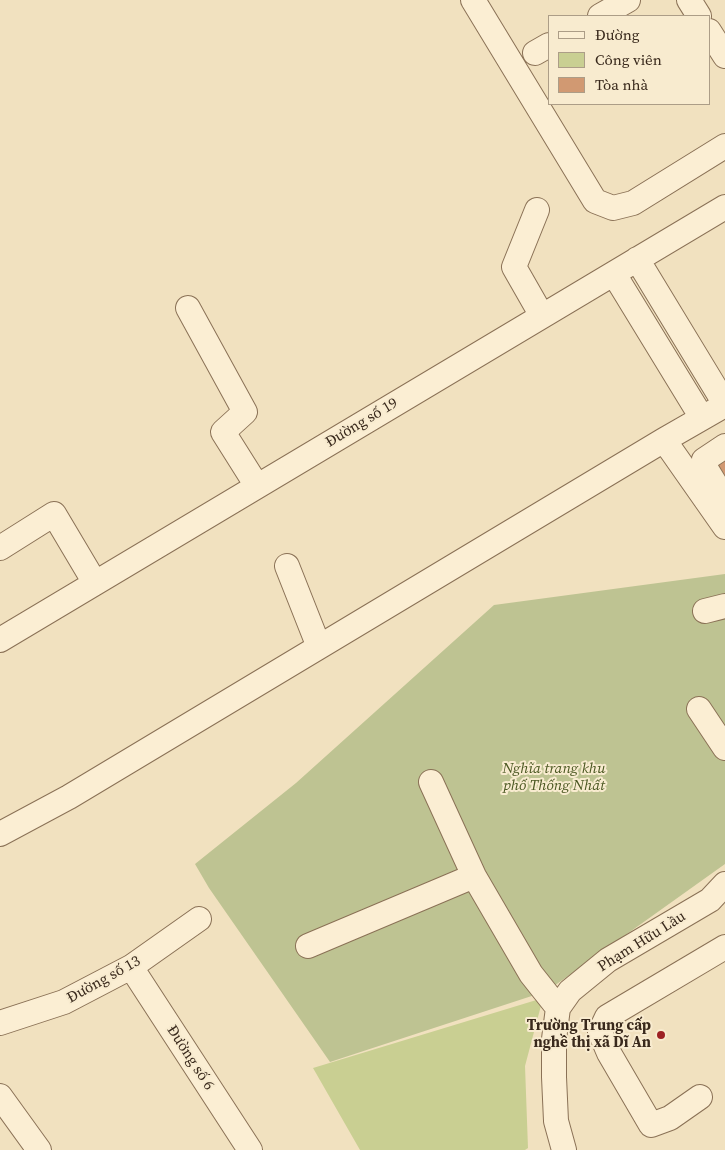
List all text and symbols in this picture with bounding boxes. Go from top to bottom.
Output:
legend [548,15,710,105]
text: Đường [595,24,640,45]
text: Công viên [595,49,662,70]
text: Tòa nhà [595,74,648,95]
street label: Đường số 19 [323,394,401,452]
park label: Nghĩa trang khu phố Thống Nhất [503,760,605,795]
street label: Phạm Hữu Lầu [595,908,689,976]
street label: Đường số 13 [64,952,144,1008]
place label: Trường Trung cấp nghề thị xã Dĩ An [527,1017,651,1052]
street label: Đường số 6 [162,1022,218,1094]
marker: Trường Trung cấp nghề thị xã Dĩ An [655,1029,667,1041]

